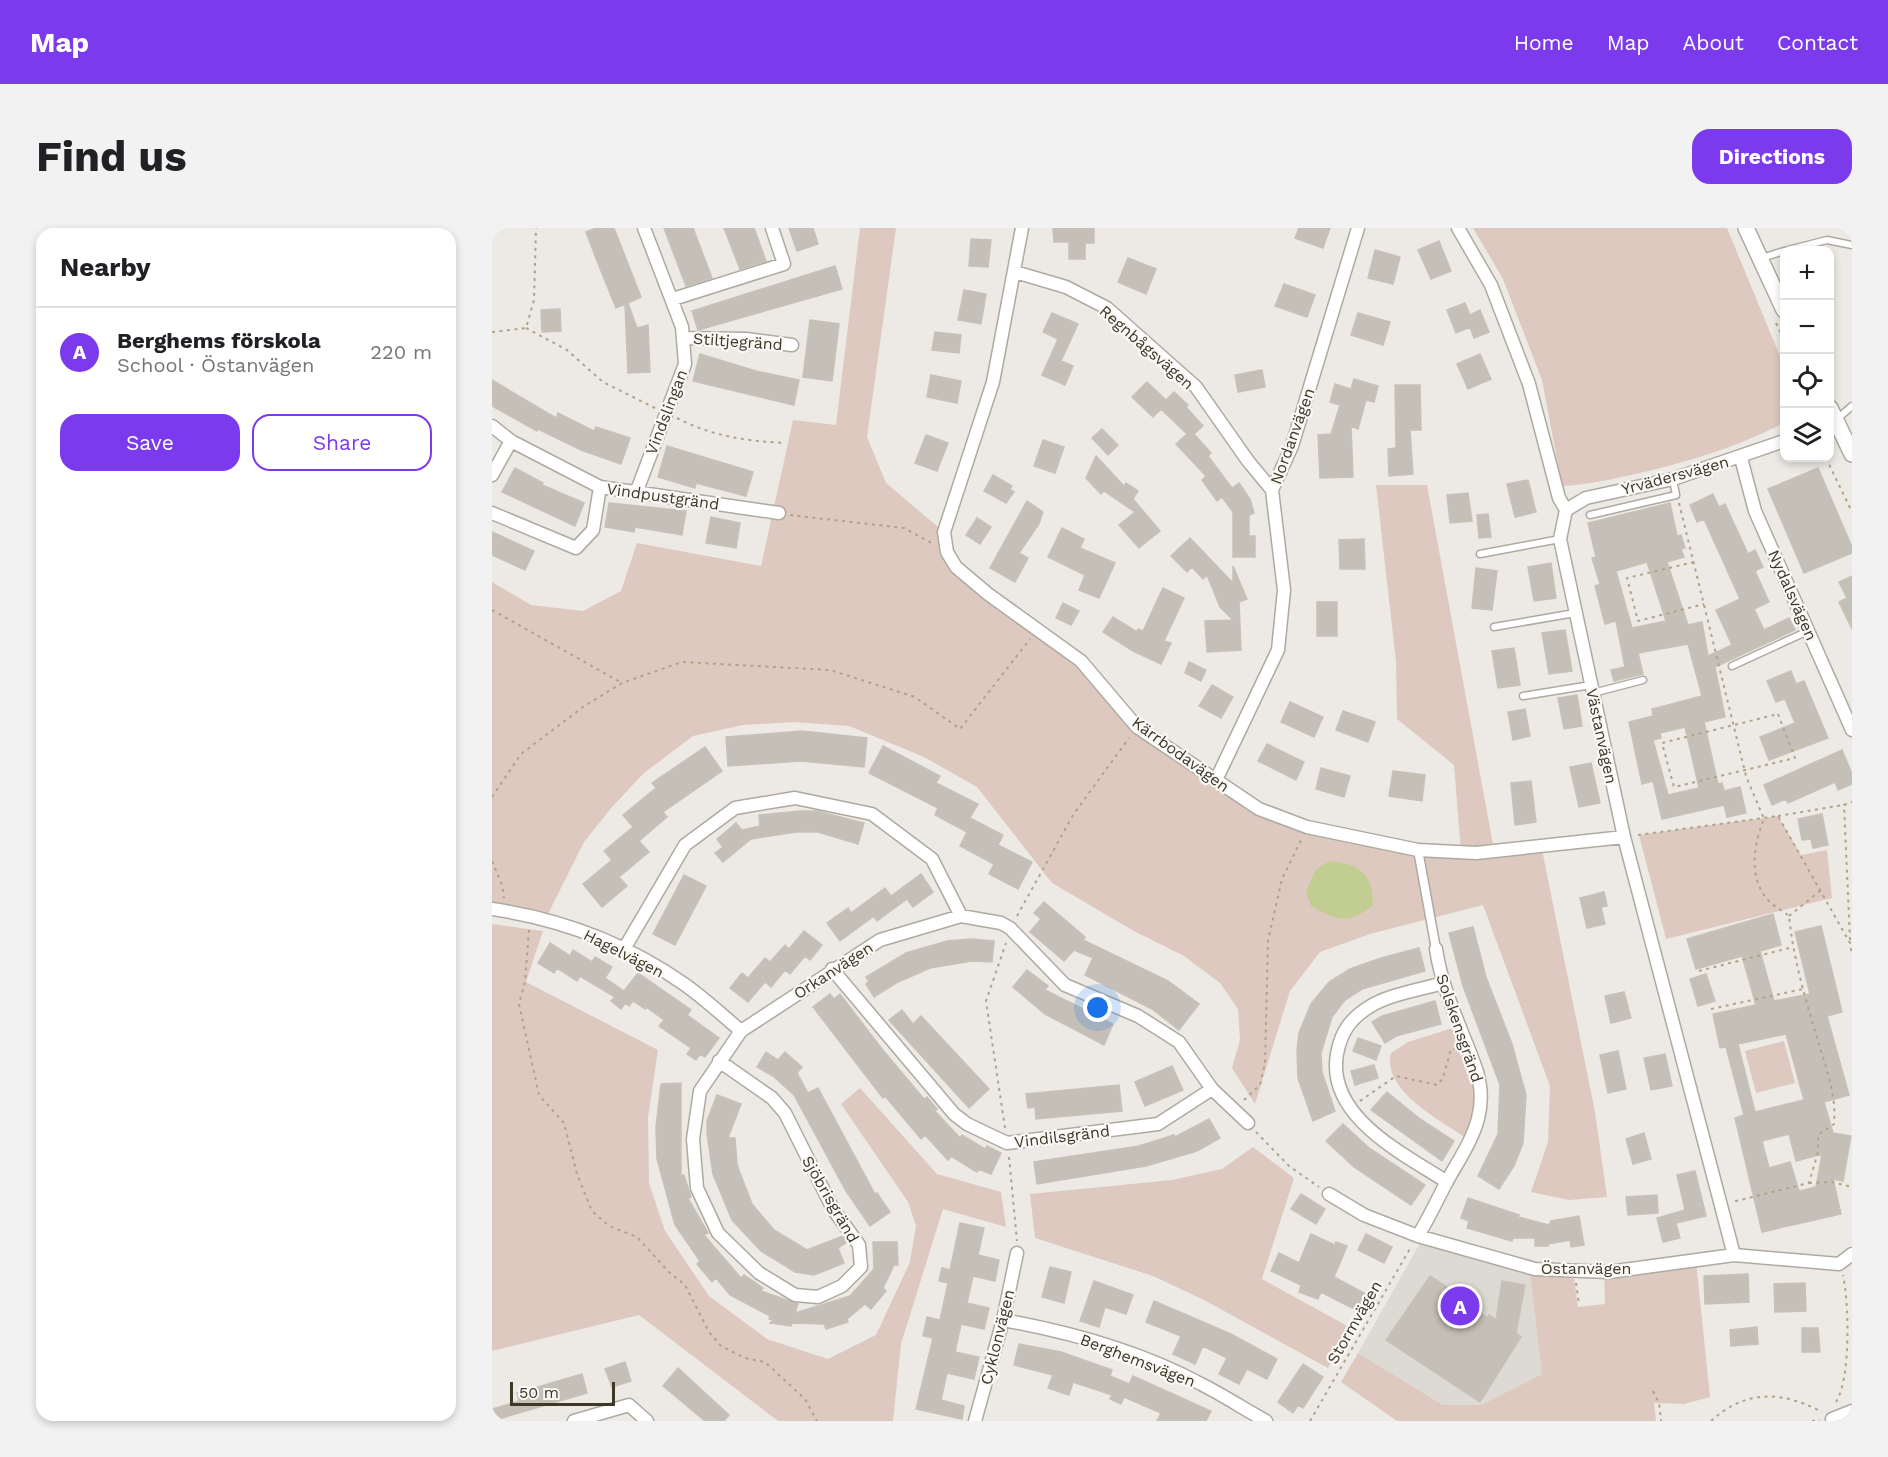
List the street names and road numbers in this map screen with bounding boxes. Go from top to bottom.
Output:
street label: Regnbågsvägen [1096,301,1198,393]
street label: Stiltjegränd [693,329,783,354]
street label: Vindslingan [642,367,691,457]
street label: Nordanvägen [1266,385,1319,487]
street label: Yrvädersvägen [1619,452,1731,499]
street label: Vindpustgränd [605,479,720,514]
street label: Nydalsvägen [1764,547,1821,643]
street label: Västanvägen [1582,687,1621,786]
street label: Kärrbodavägen [1128,713,1233,796]
street label: Hagelvägen [580,925,667,982]
street label: Orkanvägen [790,938,877,1003]
street label: Solskensgränd [1432,971,1487,1085]
street label: Vindilsgränd [1013,1121,1111,1152]
street label: Sjöbrisgränd [798,1152,863,1246]
street label: Östanvägen [1541,1259,1631,1278]
street label: Stormvägen [1323,1277,1386,1367]
street label: Cyklonvägen [976,1288,1018,1387]
street label: Berghemsvägen [1078,1330,1198,1391]

